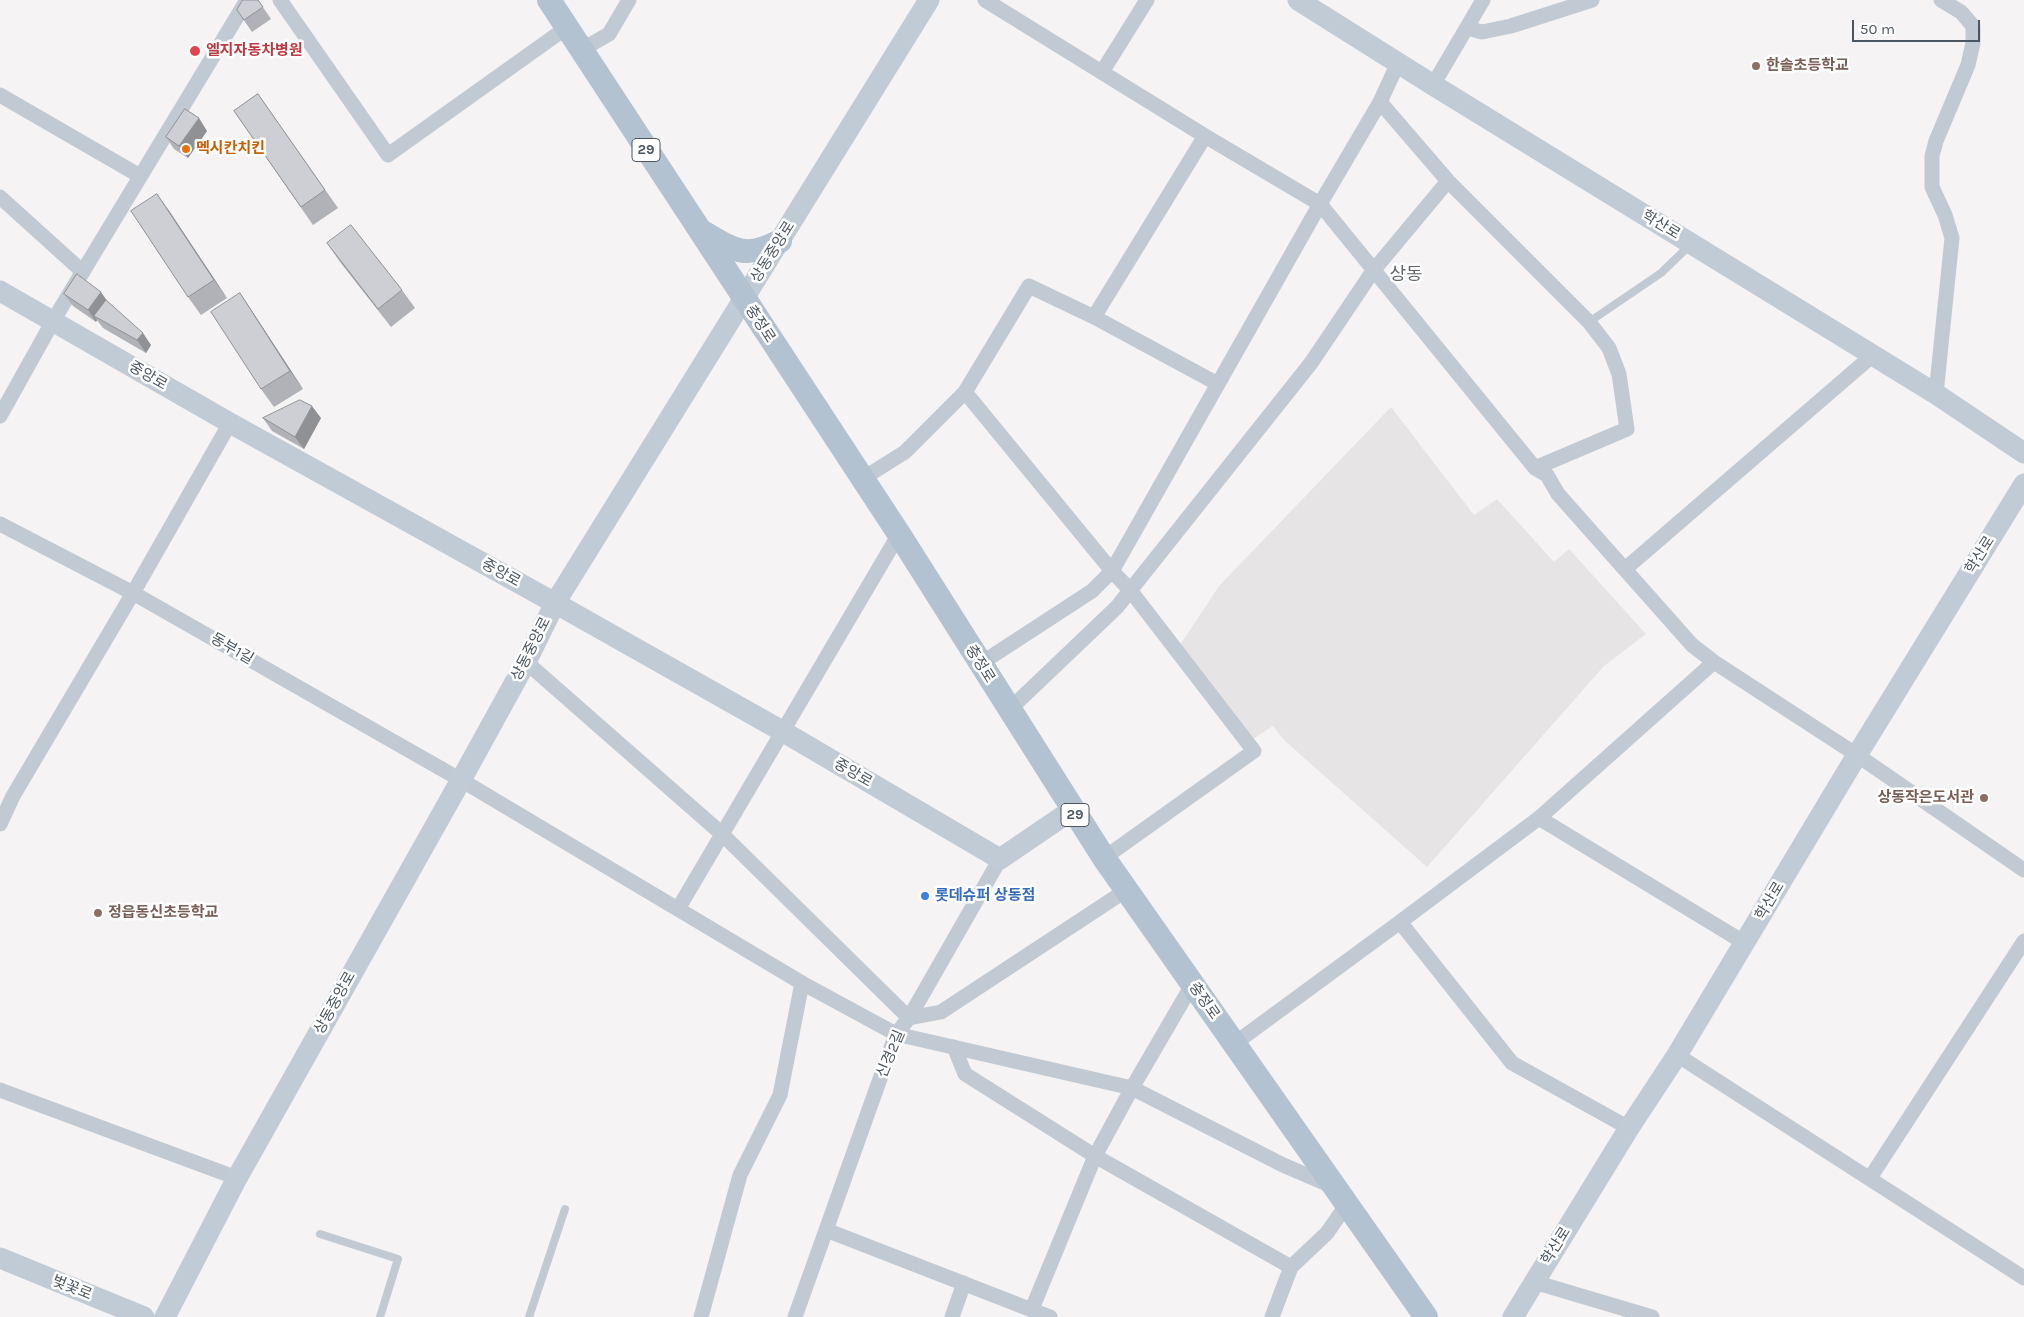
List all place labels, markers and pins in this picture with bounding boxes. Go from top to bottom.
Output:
place label: 엘지자동차병원 [206,42,303,60]
marker: 엘지자동차병원 [188,44,202,58]
place label: 한솔초등학교 [1766,57,1849,75]
marker: 한솔초등학교 [1750,60,1762,72]
place label: 멕시칸치킨 [196,140,265,158]
marker: 멕시칸치킨 [180,143,192,155]
place label: 상동작은도서관 [1877,789,1974,807]
marker: 상동작은도서관 [1978,792,1990,804]
place label: 롯데슈퍼 상동점 [935,887,1035,905]
marker: 롯데슈퍼 상동점 [919,890,931,902]
place label: 정읍동신초등학교 [108,904,218,922]
marker: 정읍동신초등학교 [92,907,104,919]

